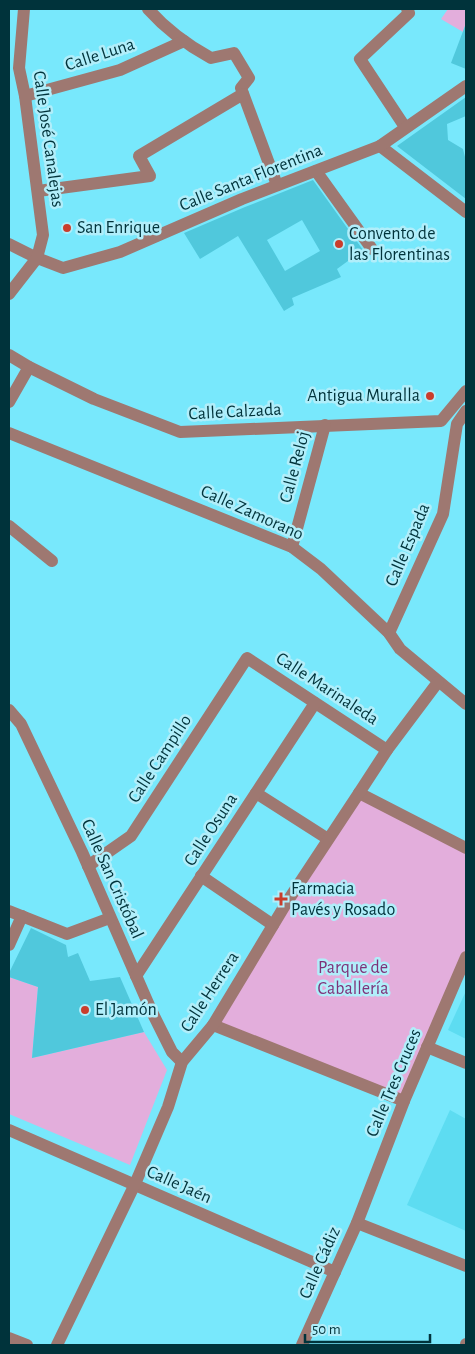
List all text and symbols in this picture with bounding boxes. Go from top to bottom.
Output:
street label: Calle Luna [63,35,137,75]
street label: Calle José Canalejas [30,70,66,208]
street label: Calle Santa Florentina [177,141,325,215]
place label: San Enrique [77,219,160,237]
marker: San Enrique [61,222,73,234]
place label: Convento de las Florentinas [349,225,450,264]
marker: Convento de las Florentinas [333,238,345,250]
place label: Antigua Muralla [307,387,420,405]
marker: Antigua Muralla [424,390,436,402]
street label: Calle Calzada [188,401,282,423]
street label: Calle Reloj [277,429,313,505]
street label: Calle Zamorano [198,482,306,544]
street label: Calle Espada [382,501,434,589]
street label: Calle Marinaleda [273,649,381,729]
street label: Calle Campillo [125,712,195,806]
street label: Calle Osuna [181,790,241,870]
street label: Calle San Cristóbal [78,817,146,941]
place label: Farmacia Pavés y Rosado [291,880,395,919]
marker: Farmacia Pavés y Rosado [275,893,287,905]
street label: Calle Herrera [177,949,243,1035]
park label: Parque de Caballería [318,959,388,998]
place label: El Jamón [95,1001,157,1019]
marker: El Jamón [79,1004,91,1016]
street label: Calle Tres Cruces [363,1027,425,1139]
street label: Calle Jaén [144,1163,214,1207]
street label: Calle Cádiz [296,1224,344,1302]
scale bar [305,1312,430,1344]
text: 50 m [312,1322,341,1337]

